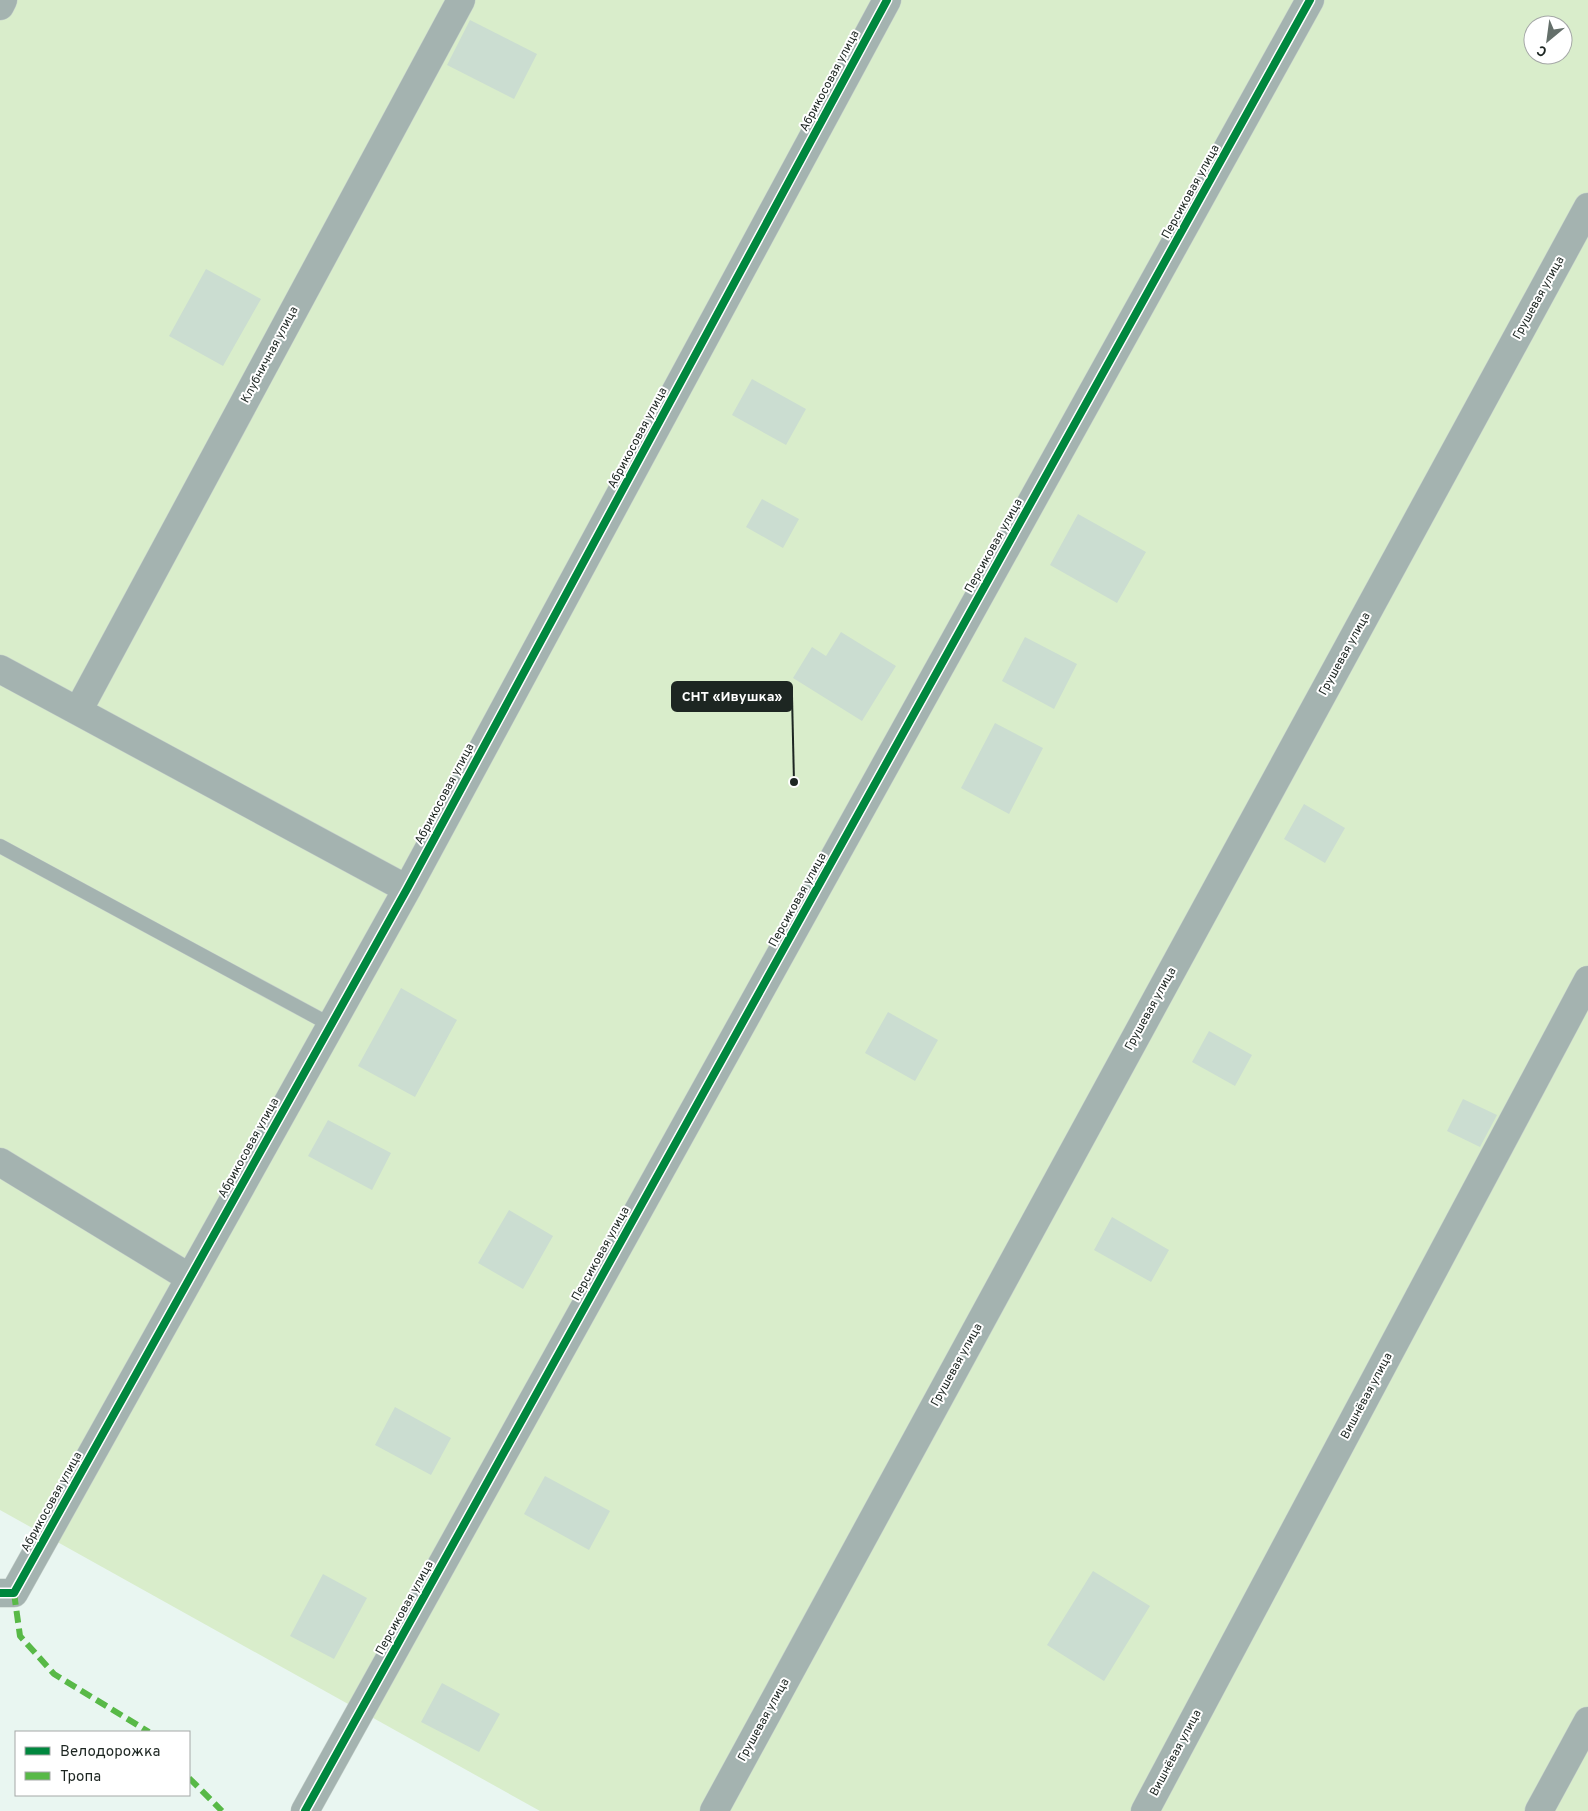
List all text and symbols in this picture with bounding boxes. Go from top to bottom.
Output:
north arrow [1523,15,1573,65]
street label: Абрикосовая улица [797,28,863,134]
text: С [1534,40,1550,60]
street label: Персиковая улица [1158,142,1224,242]
street label: Грушевая улица [1510,254,1568,342]
street label: Клубничная улица [238,304,302,406]
street label: Абрикосовая улица [605,385,671,491]
street label: Персиковая улица [961,496,1027,596]
street label: Грушевая улица [1316,610,1374,698]
callout: СНТ «Ивушка» [672,682,792,711]
text: СНТ «Ивушка» [682,689,783,706]
street label: Абрикосовая улица [412,741,478,847]
street label: Персиковая улица [765,850,831,950]
street label: Грушевая улица [1122,965,1180,1053]
street label: Абрикосовая улица [215,1095,283,1201]
street label: Персиковая улица [568,1204,634,1304]
street label: Грушевая улица [928,1321,986,1409]
street label: Вишнёвая улица [1337,1350,1397,1442]
street label: Абрикосовая улица [18,1449,86,1555]
street label: Персиковая улица [372,1558,438,1658]
street label: Грушевая улица [735,1676,793,1764]
street label: Вишнёвая улица [1146,1707,1206,1799]
legend [15,1731,190,1796]
text: Велодорожка [60,1743,160,1762]
text: Тропа [60,1768,101,1787]

